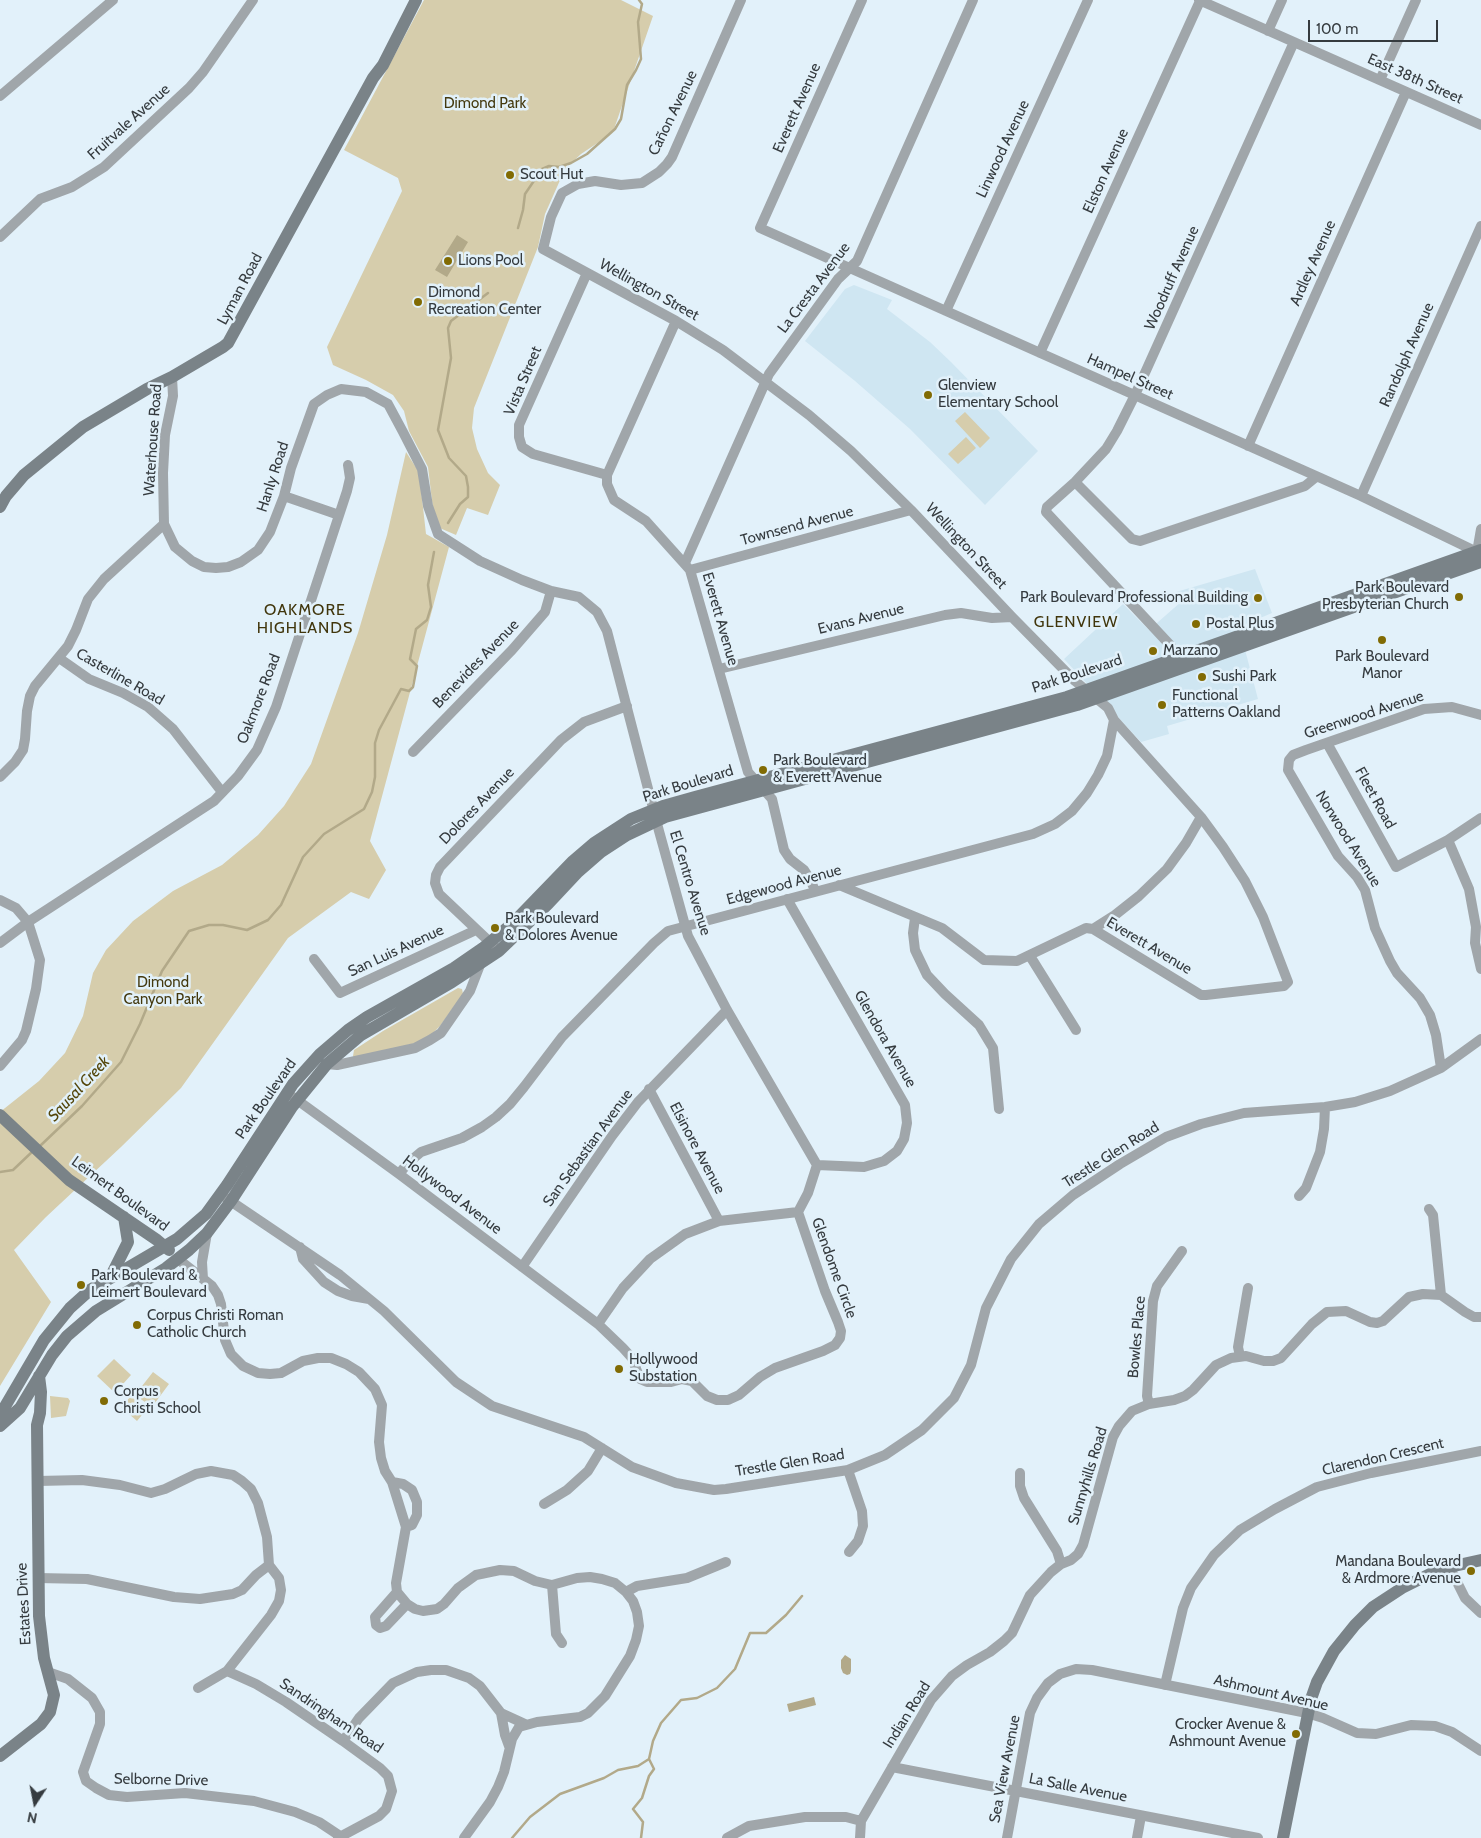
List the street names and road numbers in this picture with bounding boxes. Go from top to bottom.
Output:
street label: East 38th Street [1365,50,1465,108]
street label: Everett Avenue [769,60,825,156]
street label: Cañon Avenue [645,68,701,158]
street label: Fruitvale Avenue [84,80,174,164]
street label: Linwood Avenue [973,97,1033,201]
street label: Elston Avenue [1079,126,1133,216]
street label: Ardley Avenue [1286,217,1340,309]
street label: Woodruff Avenue [1141,223,1203,333]
street label: La Cresta Avenue [774,239,854,337]
street label: Lyman Road [214,250,266,328]
street label: Wellington Street [596,255,702,325]
street label: Randolph Avenue [1376,300,1438,410]
street label: Vista Street [500,344,546,418]
street label: Hampel Street [1084,350,1176,404]
street label: Waterhouse Road [140,383,166,497]
street label: Hanly Road [253,440,293,514]
street label: Wellington Street [922,499,1010,593]
street label: Townsend Avenue [739,502,855,550]
street label: Everett Avenue [698,570,742,668]
street label: Evans Avenue [816,600,906,638]
street label: Benevides Avenue [429,616,523,712]
street label: Casterline Road [73,645,167,709]
street label: Oakmore Road [234,651,284,747]
street label: Park Boulevard [1030,651,1124,697]
street label: Greenwood Avenue [1302,687,1426,743]
street label: Park Boulevard [640,762,736,806]
street label: Dolores Avenue [436,764,518,848]
street label: Fleet Road [1351,764,1399,832]
street label: Norwood Avenue [1311,788,1385,890]
street label: El Centro Avenue [665,828,715,938]
street label: Edgewood Avenue [725,861,843,909]
street label: Everett Avenue [1103,913,1195,979]
street label: San Luis Avenue [345,921,447,981]
street label: Glendora Avenue [850,987,920,1091]
street label: Park Boulevard [232,1055,300,1143]
street label: San Sebastian Avenue [539,1086,637,1210]
street label: Elsinore Avenue [665,1099,729,1197]
street label: Trestle Glen Road [1060,1118,1162,1192]
street label: Hollywood Avenue [399,1152,505,1238]
street label: Leimert Boulevard [68,1153,172,1235]
street label: Glendome Circle [807,1215,861,1321]
street label: Bowles Place [1124,1295,1150,1379]
street label: Sunnyhills Road [1065,1425,1111,1527]
street label: Clarendon Crescent [1320,1434,1446,1480]
street label: Trestle Glen Road [734,1445,846,1481]
street label: Estates Drive [13,1562,35,1646]
street label: Ashmount Avenue [1212,1671,1330,1715]
street label: Sandringham Road [276,1675,386,1757]
street label: Indian Road [879,1678,935,1752]
street label: Sea View Avenue [986,1714,1024,1824]
street label: Selborne Drive [114,1770,208,1790]
street label: La Salle Avenue [1027,1770,1129,1806]

